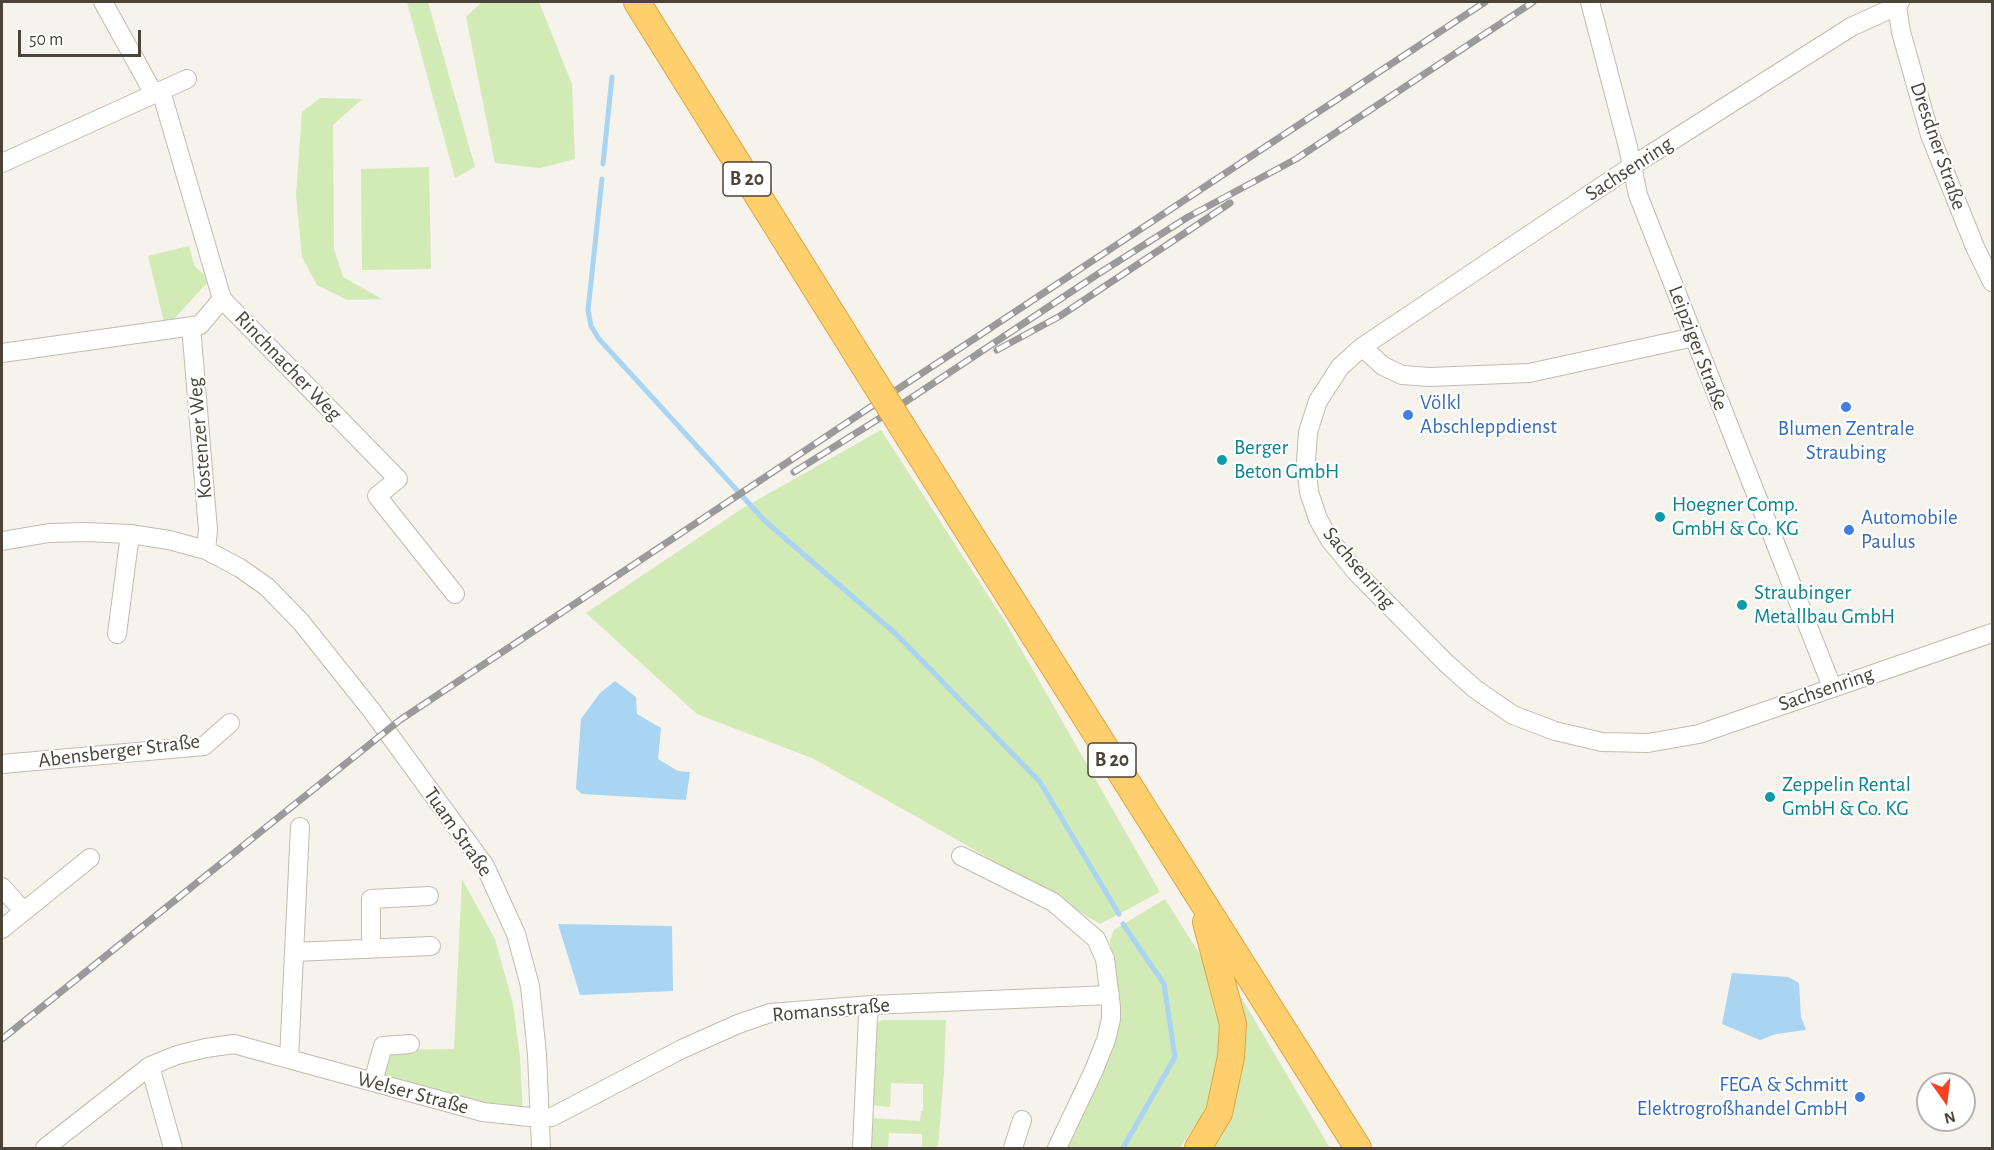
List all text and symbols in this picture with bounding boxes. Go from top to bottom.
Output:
scale bar [21,18,144,56]
text: 50 m [29,31,63,49]
street label: Dresdner Straße [1904,79,1972,213]
street label: Sachsenring [1581,131,1677,207]
road number: B 20 [723,162,771,196]
street label: Leipziger Straße [1663,282,1733,414]
street label: Rinchnacher Weg [229,306,347,426]
street label: Kostenzer Weg [182,376,218,500]
place label: Völkl Abschleppdienst [1420,390,1557,440]
marker: Blumen Zentrale Straubing [1839,400,1853,414]
marker: Völkl Abschleppdienst [1401,408,1415,422]
place label: Blumen Zentrale Straubing [1778,416,1914,466]
place label: Berger Beton GmbH [1234,435,1339,485]
marker: Berger Beton GmbH [1215,453,1229,467]
place label: Hoegner Comp. GmbH & Co. KG [1672,492,1799,542]
place label: Automobile Paulus [1861,505,1958,555]
marker: Hoegner Comp. GmbH & Co. KG [1653,510,1667,524]
street label: Sachsenring [1317,522,1401,614]
marker: Automobile Paulus [1842,523,1856,537]
place label: Straubinger Metallbau GmbH [1754,580,1895,630]
marker: Straubinger Metallbau GmbH [1735,598,1749,612]
street label: Sachsenring [1775,661,1877,717]
street label: Abensberger Straße [37,729,201,773]
road number: B 20 [1088,743,1136,777]
place label: Zeppelin Rental GmbH & Co. KG [1782,772,1911,822]
street label: Tuam Straße [418,782,498,882]
marker: Zeppelin Rental GmbH & Co. KG [1763,790,1777,804]
street label: Romansstraße [771,992,891,1028]
street label: Welser Straße [354,1066,472,1120]
place label: FEGA & Schmitt Elektrogroßhandel GmbH [1637,1072,1848,1122]
north arrow [1916,1072,1976,1132]
marker: FEGA & Schmitt Elektrogroßhandel GmbH [1853,1090,1867,1104]
text: N [1943,1108,1957,1127]

